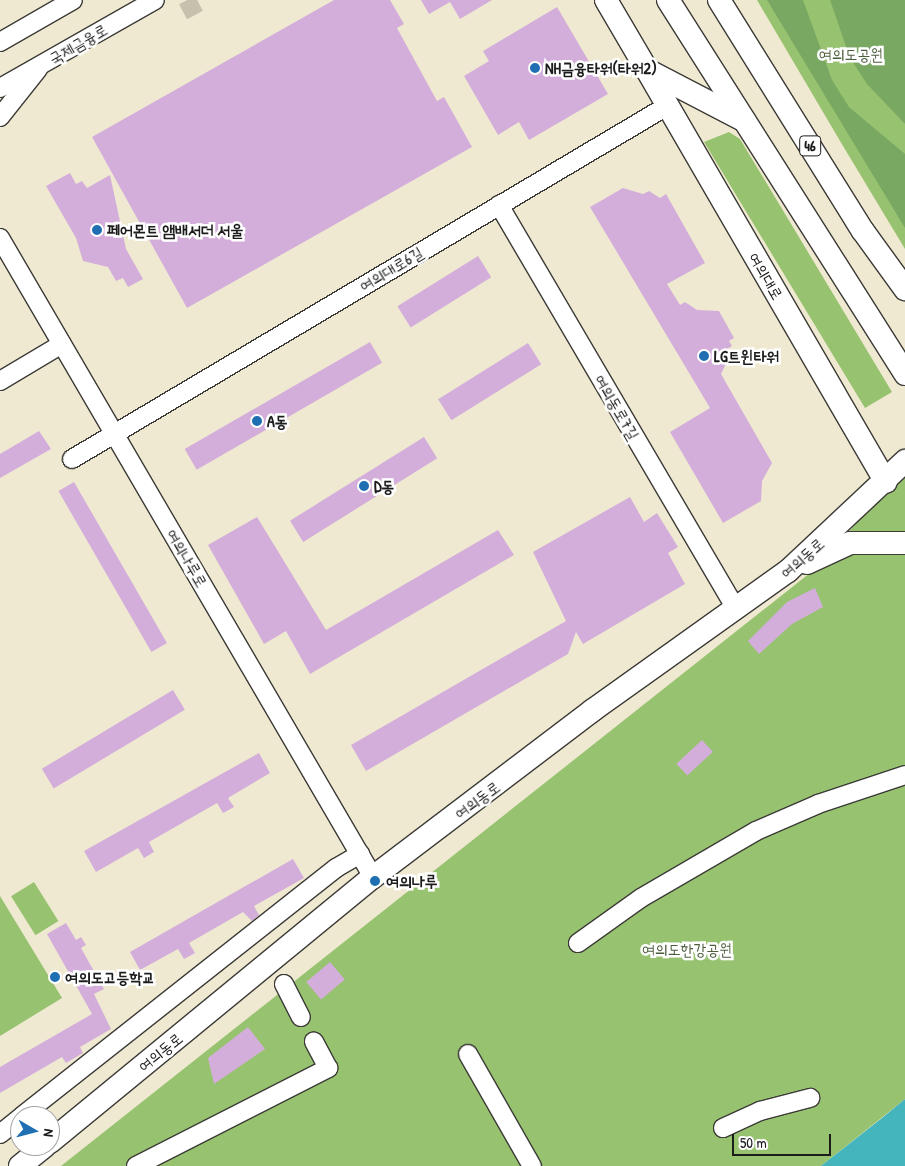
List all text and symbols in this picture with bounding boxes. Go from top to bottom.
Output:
street label: 국제금융로 [45,20,111,68]
park label: 여의도공원 [819,44,883,64]
place label: NH금융타워(타워2) [545,58,657,78]
marker: NH금융타워(타워2) [529,62,541,74]
road number: 46 [799,134,821,158]
place label: 페어몬트 앰배서더 서울 [107,220,243,240]
marker: 페어몬트 앰배서더 서울 [91,224,103,236]
street label: 여의대로6길 [356,243,426,295]
street label: 여의대로 [745,249,787,303]
place label: LG트윈타워 [714,346,779,366]
marker: LG트윈타워 [698,350,710,362]
street label: 여의동로7길 [591,371,643,443]
place label: A동 [267,411,288,431]
marker: A동 [251,415,263,427]
place label: D동 [374,476,394,496]
marker: D동 [358,480,370,492]
street label: 여의나루로 [163,525,211,591]
street label: 여의동로 [776,534,828,582]
street label: 여의동로 [451,777,503,823]
place label: 여의나루 [386,871,438,891]
marker: 여의나루 [368,874,382,888]
park label: 여의도한강공원 [642,939,732,959]
place label: 여의도고등학교 [65,967,155,987]
marker: 여의도고등학교 [49,971,61,983]
street label: 여의동로 [134,1028,186,1076]
north arrow [10,1106,60,1156]
scale bar [735,1124,834,1156]
text: N [39,1128,59,1138]
text: 50 m [740,1132,767,1153]

